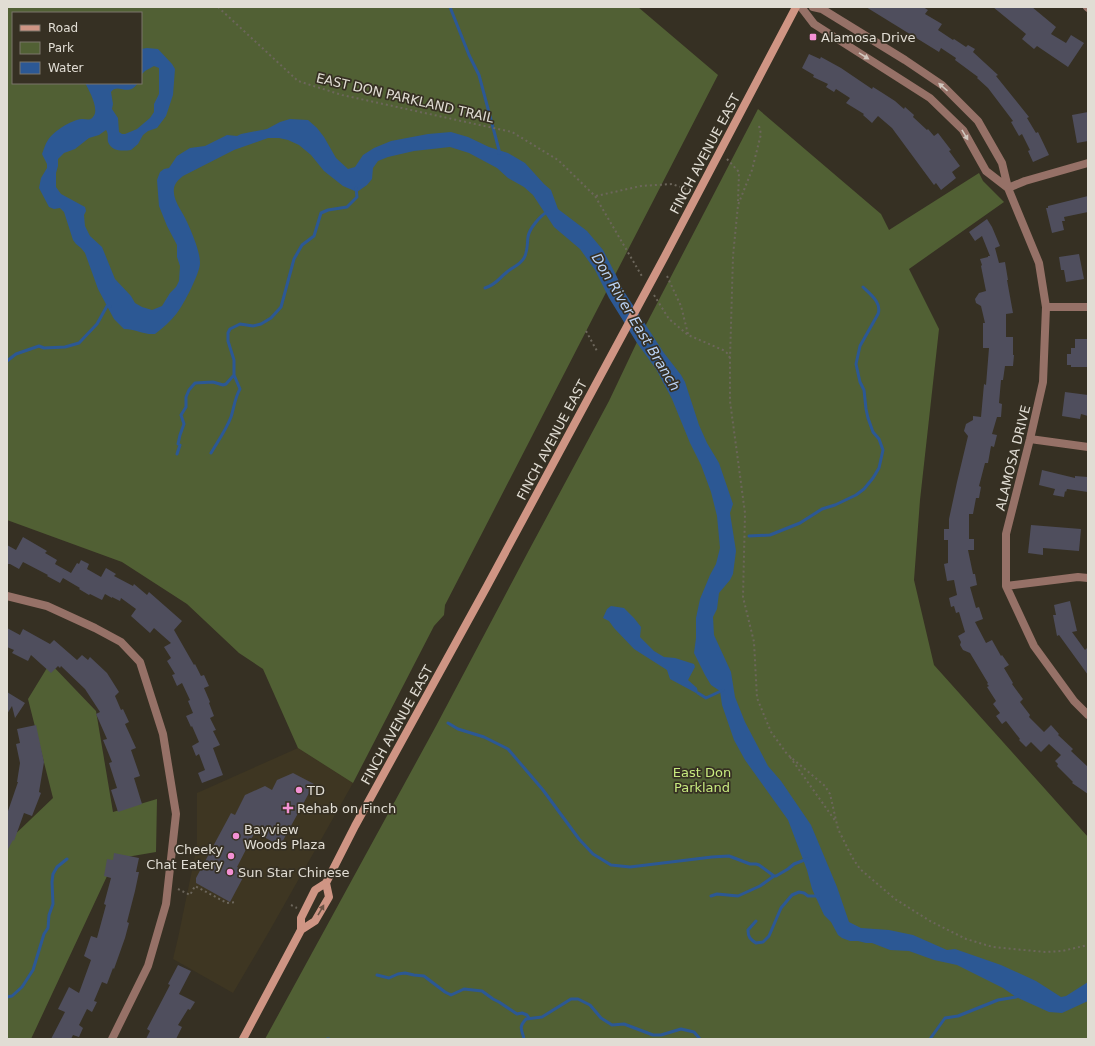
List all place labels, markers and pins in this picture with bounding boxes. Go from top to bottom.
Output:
place label: Alamosa Drive [821,30,916,45]
marker: Alamosa Drive [808,32,818,42]
place label: TD [306,783,325,798]
marker: TD [294,785,304,795]
place label: Rehab on Finch [297,801,396,816]
marker: Rehab on Finch [282,802,294,814]
place label: Bayview Woods Plaza [244,822,325,852]
marker: Bayview Woods Plaza [231,831,241,841]
place label: Cheeky Chat Eatery [146,842,223,872]
marker: Cheeky Chat Eatery [226,851,236,861]
place label: Sun Star Chinese [238,865,350,880]
marker: Sun Star Chinese [225,867,235,877]

